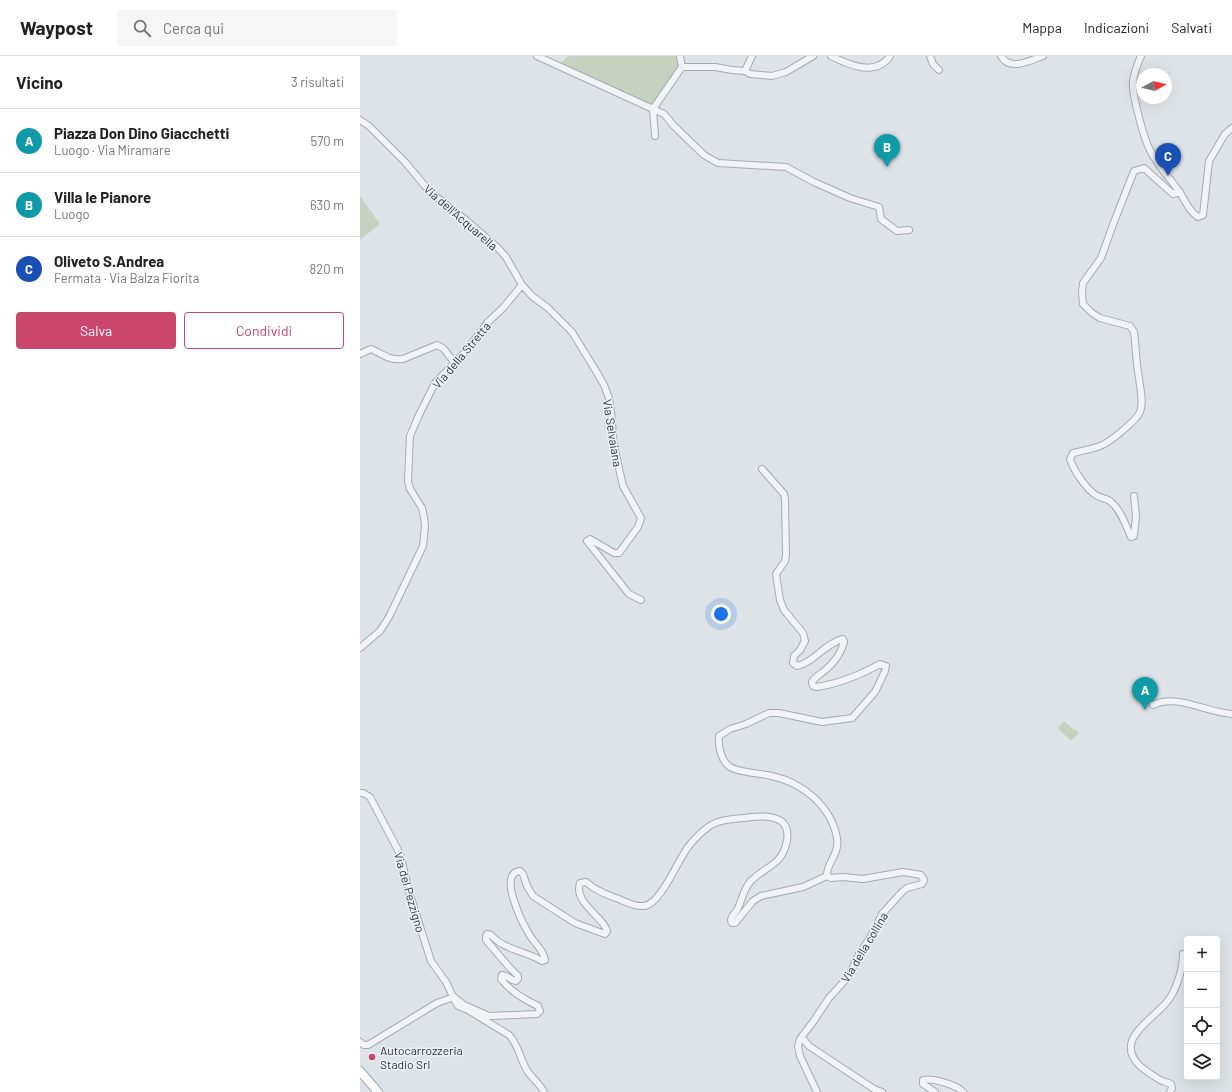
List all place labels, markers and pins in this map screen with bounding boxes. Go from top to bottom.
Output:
pin: B [874,134,900,167]
pin: C [1155,143,1181,176]
pin: A [1132,677,1158,710]
place label: Autocarrozzeria Stadio Srl [380,1043,463,1071]
marker: Autocarrozzeria Stadio Srl [367,1052,377,1062]

